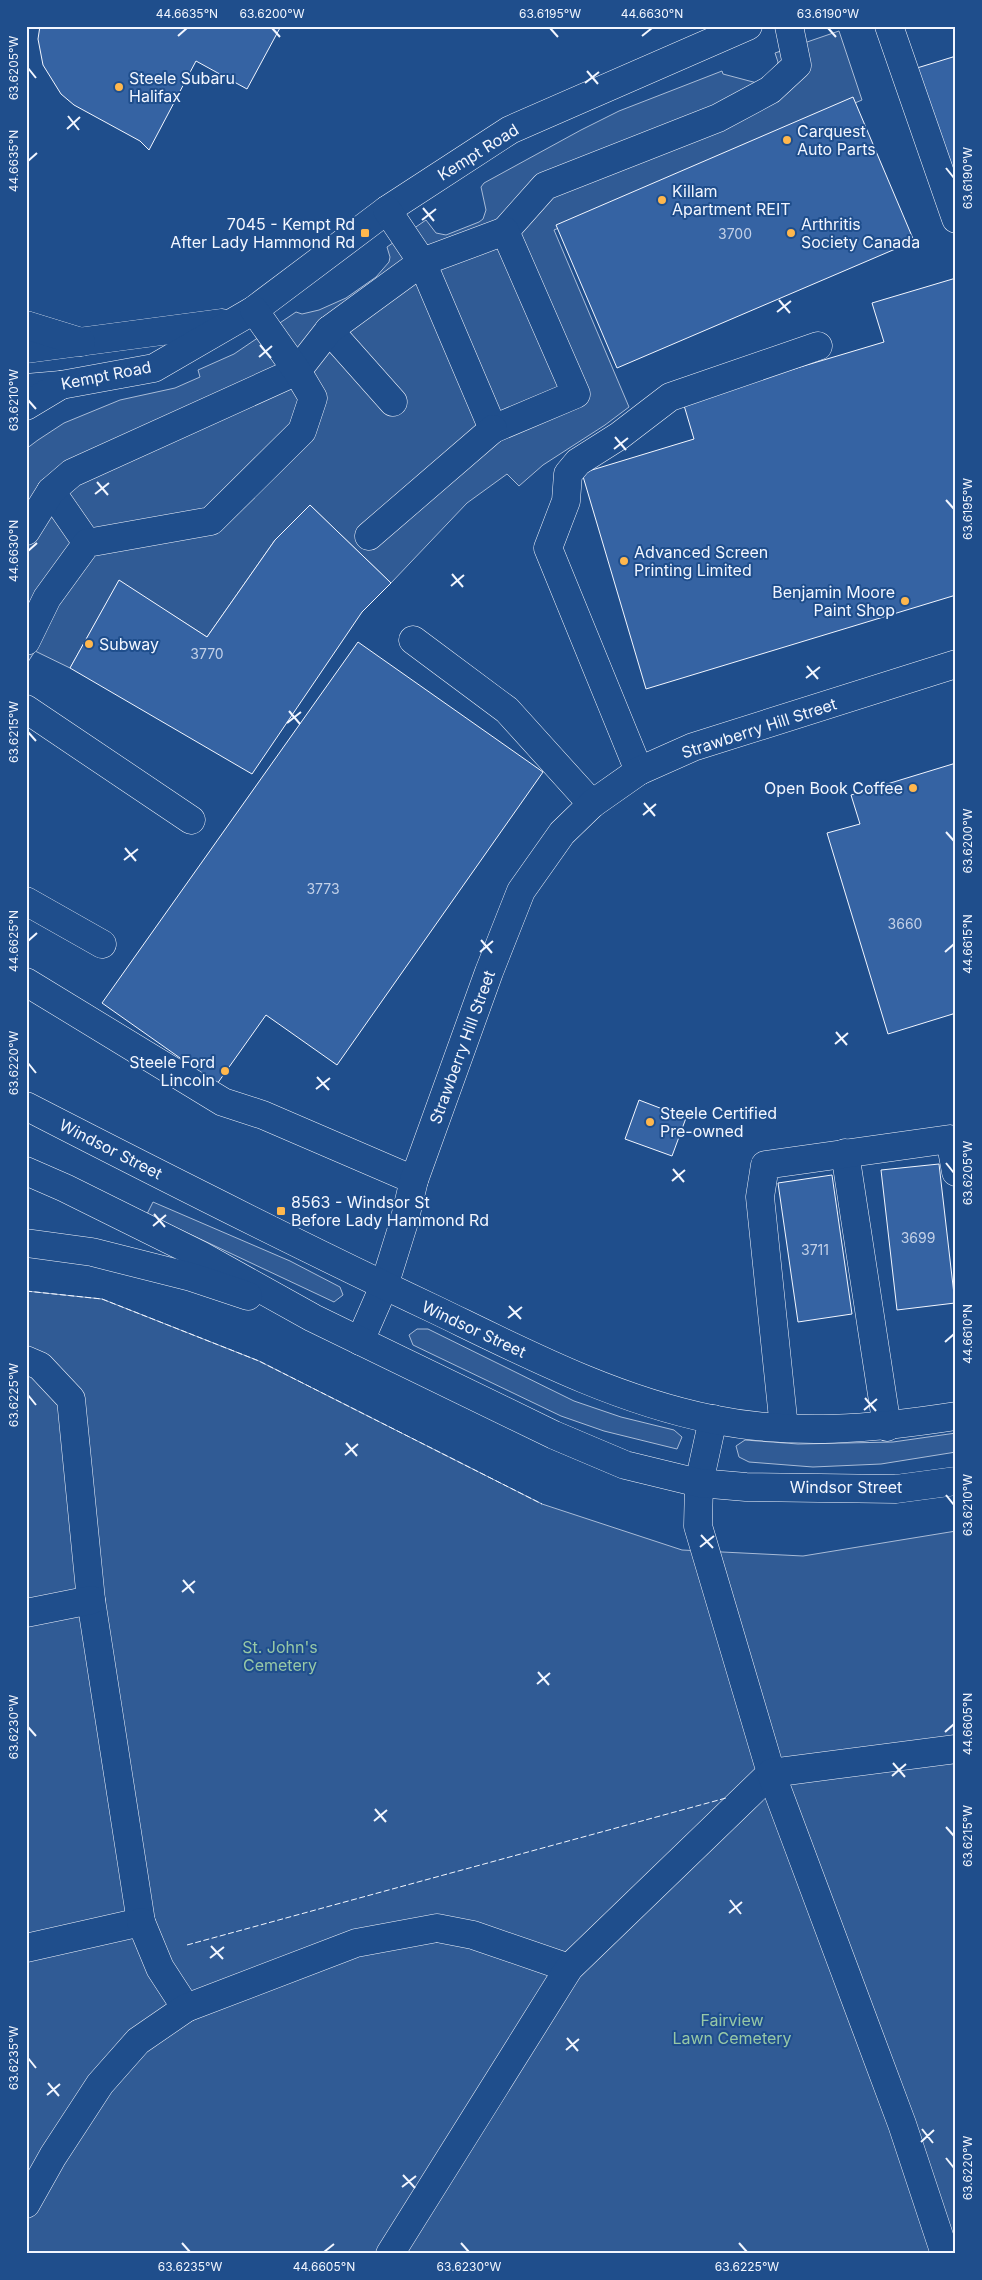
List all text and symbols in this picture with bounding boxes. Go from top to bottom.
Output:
text: 44.6635°N [156,6,218,21]
text: 63.6200°W [240,6,305,21]
text: 63.6195°W [519,6,581,21]
text: 44.6630°N [621,6,683,21]
text: 63.6190°W [797,6,859,21]
text: 63.6205°W [6,36,21,100]
place label: Steele Subaru Halifax [129,68,235,106]
marker: Steele Subaru Halifax [113,81,125,93]
street label: Kempt Road [434,119,522,185]
place label: Carquest Auto Parts [797,121,876,159]
text: 44.6635°N [6,130,21,192]
marker: Carquest Auto Parts [781,134,793,146]
text: 63.6190°W [960,147,975,209]
place label: Killam Apartment REIT [672,181,791,219]
marker: Killam Apartment REIT [656,194,668,206]
place label: 7045 - Kempt Rd After Lady Hammond Rd [170,214,355,252]
place label: Arthritis Society Canada [801,214,920,252]
house number: 3700 [718,225,752,242]
marker: 7045 - Kempt Rd After Lady Hammond Rd [359,227,371,239]
marker: Arthritis Society Canada [785,227,797,239]
street label: Kempt Road [59,356,153,394]
text: 63.6210°W [6,369,21,431]
text: 63.6195°W [960,478,975,540]
text: 44.6630°N [6,520,21,582]
place label: Advanced Screen Printing Limited [634,542,768,580]
marker: Advanced Screen Printing Limited [618,555,630,567]
place label: Benjamin Moore Paint Shop [772,582,895,620]
marker: Benjamin Moore Paint Shop [899,595,911,607]
place label: Subway [99,634,159,654]
marker: Subway [83,638,95,650]
house number: 3770 [190,645,224,662]
street label: Strawberry Hill Street [679,693,839,763]
text: 63.6215°W [6,701,21,763]
place label: Open Book Coffee [764,778,903,798]
marker: Open Book Coffee [907,782,919,794]
text: 63.6200°W [960,808,975,873]
house number: 3773 [306,880,340,897]
text: 44.6625°N [6,910,21,972]
text: 44.6615°N [960,914,975,974]
house number: 3660 [888,915,922,932]
street label: Strawberry Hill Street [425,967,499,1127]
text: 63.6220°W [6,1030,21,1095]
place label: Steele Ford Lincoln [129,1052,215,1090]
marker: Steele Ford Lincoln [219,1065,231,1077]
place label: Steele Certified Pre-owned [660,1103,777,1141]
street label: Windsor Street [56,1115,166,1183]
marker: Steele Certified Pre-owned [644,1116,656,1128]
text: 63.6205°W [960,1141,975,1205]
place label: 8563 - Windsor St Before Lady Hammond Rd [291,1192,489,1230]
marker: 8563 - Windsor St Before Lady Hammond Rd [275,1205,287,1217]
house number: 3699 [901,1229,935,1246]
house number: 3711 [801,1241,829,1258]
street label: Windsor Street [419,1296,529,1362]
text: 44.6610°N [960,1304,975,1364]
text: 63.6225°W [6,1363,21,1427]
text: 63.6210°W [960,1474,975,1536]
street label: Windsor Street [790,1477,902,1497]
park label: St. John's Cemetery [242,1637,318,1675]
text: 44.6605°N [960,1693,975,1755]
text: 63.6230°W [6,1694,21,1759]
text: 63.6215°W [960,1805,975,1867]
park label: Fairview Lawn Cemetery [672,2010,792,2048]
text: 63.6235°W [6,2026,21,2090]
text: 63.6220°W [960,2135,975,2200]
text: 63.6235°W [158,2259,222,2274]
text: 44.6605°N [293,2259,355,2274]
text: 63.6230°W [437,2259,502,2274]
text: 63.6225°W [715,2259,779,2274]

